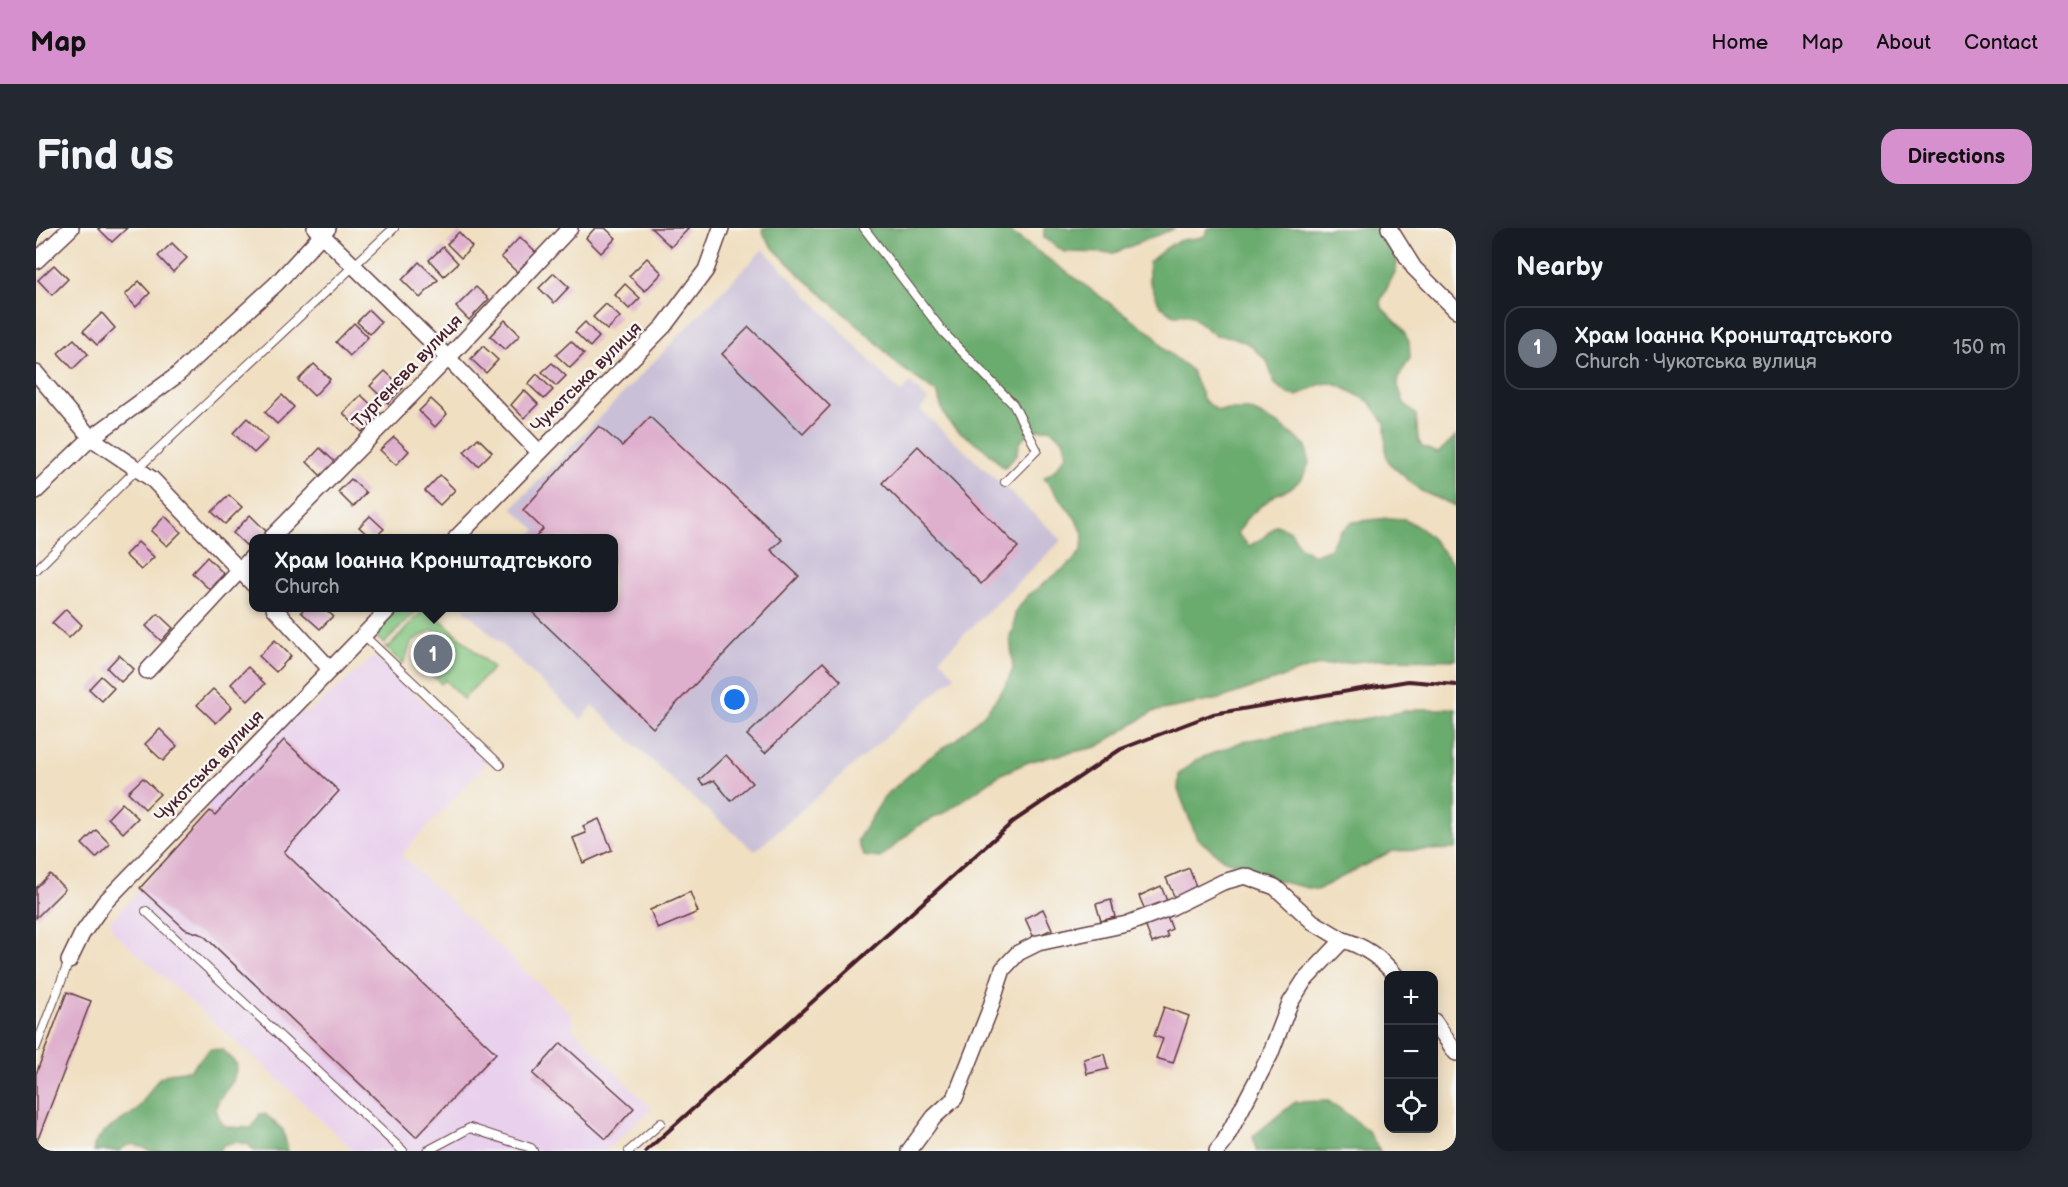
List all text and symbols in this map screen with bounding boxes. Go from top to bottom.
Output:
text: Map [30,26,86,59]
text: Home [1711,30,1768,55]
text: Map [1801,30,1843,55]
text: About [1876,30,1931,55]
text: Contact [1964,30,2038,55]
button: Directions [1881,129,2032,184]
text: Find us [36,131,174,182]
text: Nearby [1516,252,1603,283]
street label: Тургенєва вулиця [348,310,467,432]
street label: Чукотська вулиця [527,318,646,437]
text: Храм Іоанна Кронштадтського [1575,323,1892,350]
text: 1 [1533,336,1542,360]
text: 150 m [1953,336,2006,360]
text: Church · Чукотська вулиця [1575,350,1817,374]
popup [249,534,618,612]
text: Храм Іоанна Кронштадтського [275,548,592,575]
text: Church [275,575,340,599]
pin: 1 [414,632,452,676]
your location [720,685,749,714]
street label: Чукотська вулиця [151,706,268,827]
map controls [1384,971,1438,1133]
button: + [1384,971,1438,1025]
button: − [1384,1025,1438,1079]
button: locate [1384,1079,1438,1133]

